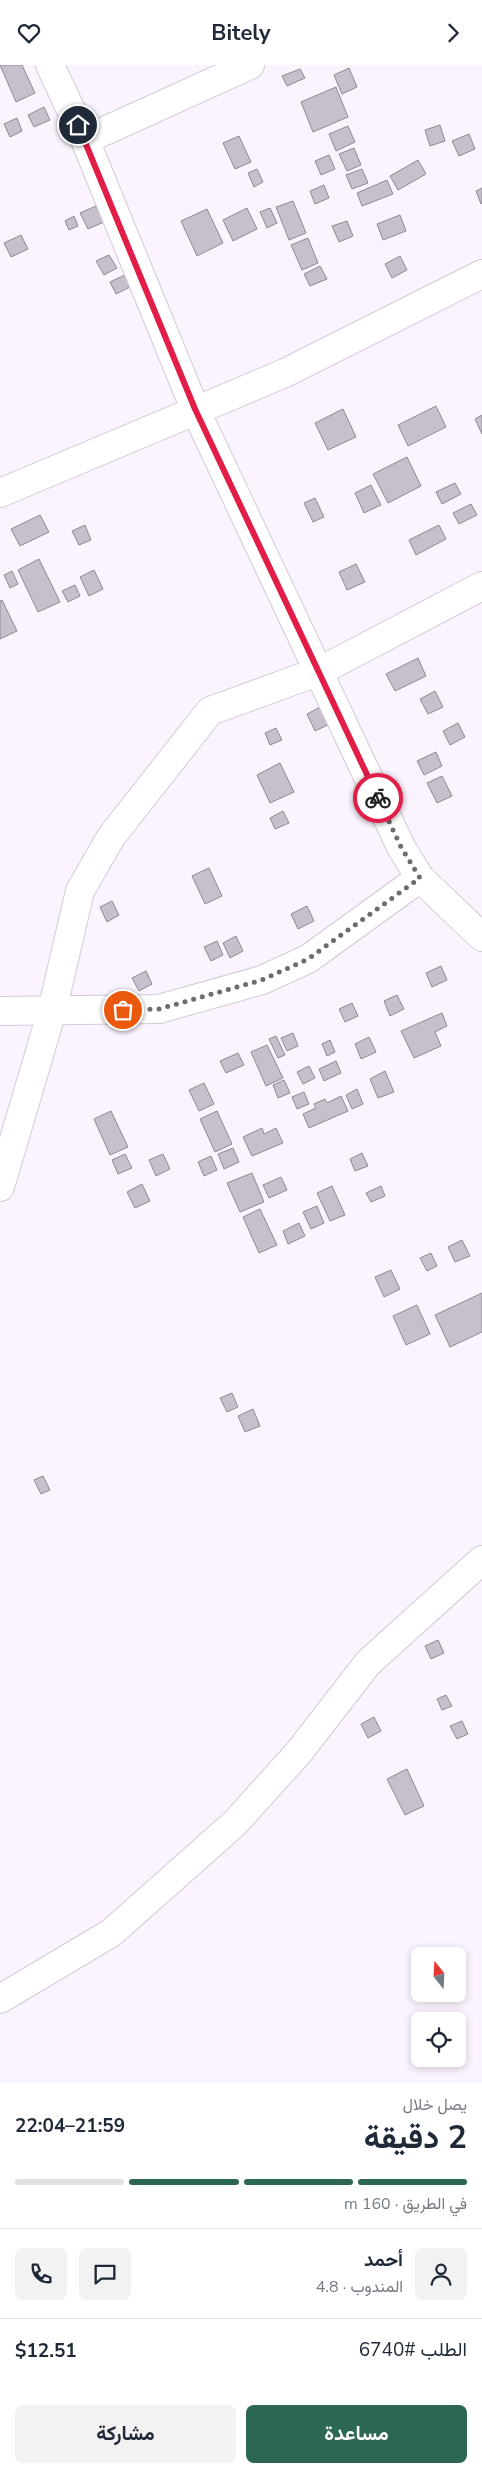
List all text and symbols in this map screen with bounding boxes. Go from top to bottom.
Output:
text: Bitely [211,18,271,48]
icon: heart [15,19,43,47]
icon: forward [439,19,467,47]
pin [57,104,99,146]
icon: home [64,111,92,139]
courier [353,773,403,823]
icon: bike [364,784,392,812]
pin [102,989,144,1031]
icon: bag [109,996,137,1024]
north arrow [411,1947,466,2003]
map controls [411,1947,466,2067]
button: locate [411,2012,466,2067]
text: يصل خلال [403,2094,467,2116]
text: 21:59–22:04 [15,2113,125,2139]
text: 2 دقيقة [364,2116,467,2159]
text: في الطريق · 160 m [344,2193,467,2215]
text: أحمد [364,2247,403,2273]
button: phone [15,2248,67,2300]
button: chat [79,2248,131,2300]
button: person [415,2248,467,2300]
text: المندوب · 4.8 [316,2276,403,2298]
text: الطلب #6740 [359,2337,467,2363]
text: $12.51 [15,2338,77,2364]
button: مشاركة [15,2405,236,2463]
button: مساعدة [246,2405,467,2463]

